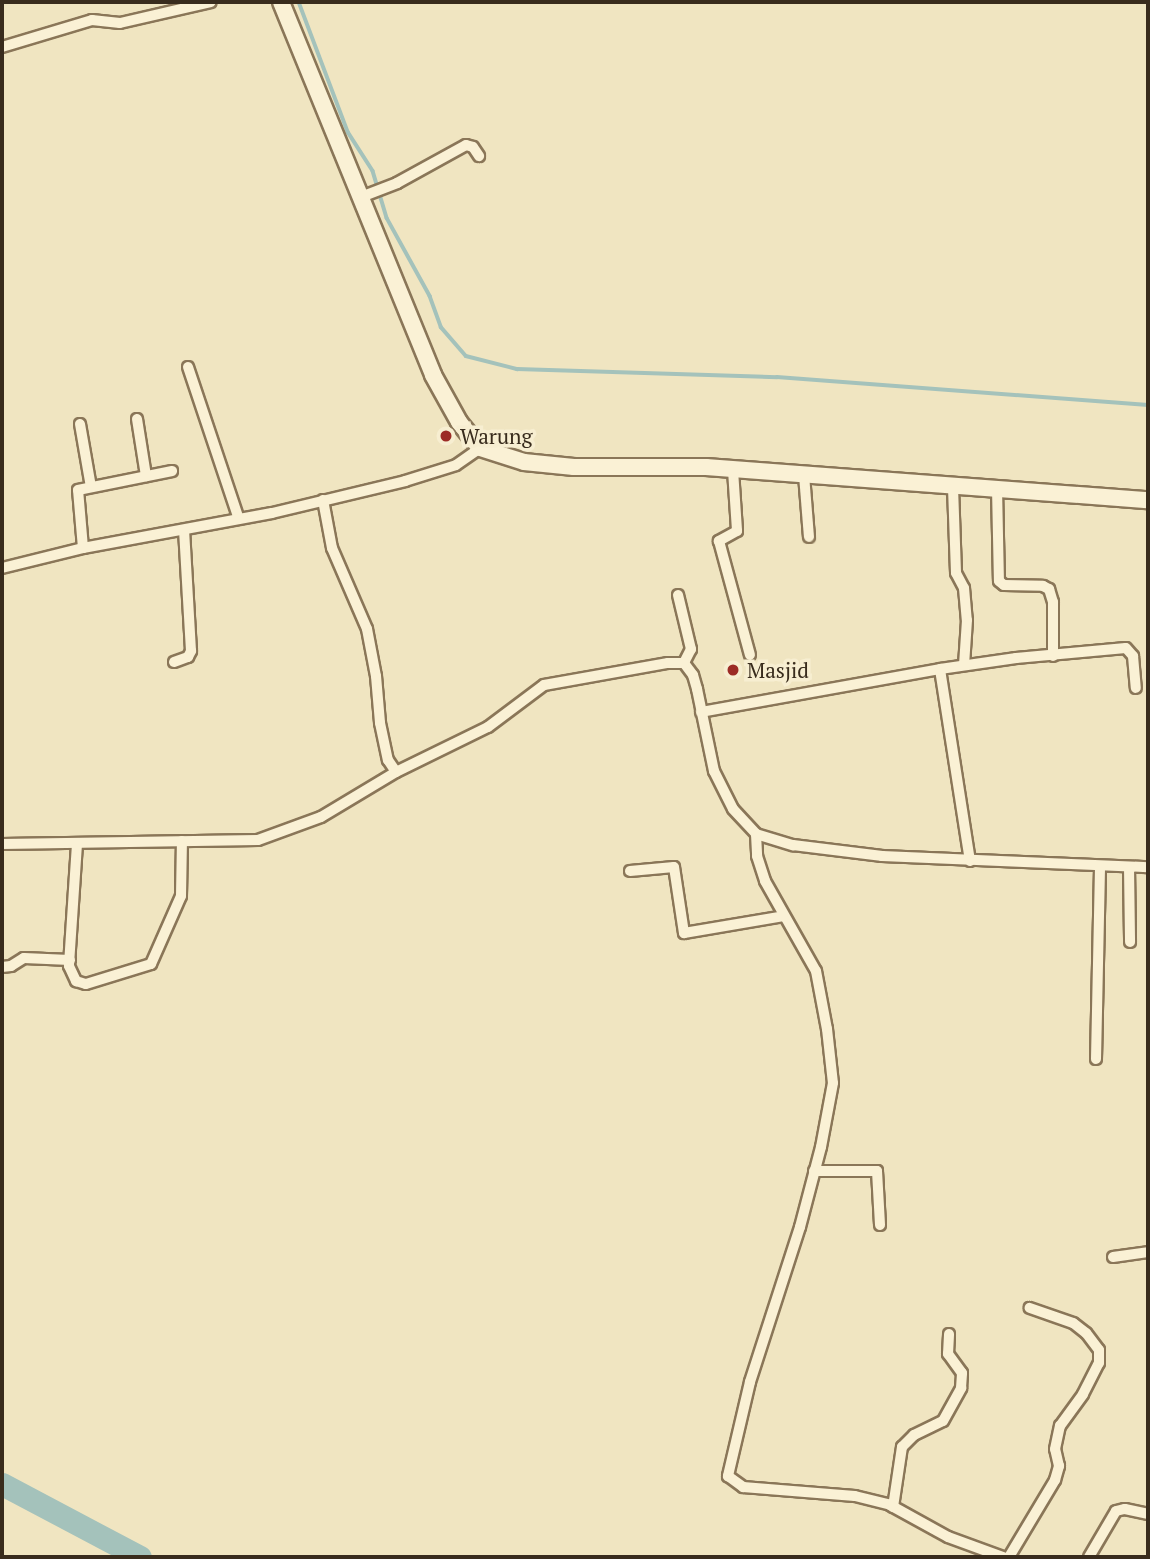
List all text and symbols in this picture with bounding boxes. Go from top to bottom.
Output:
place label: Warung [460,423,532,449]
marker: Warung [438,428,454,444]
place label: Masjid [747,657,809,683]
marker: Masjid [725,662,741,678]

